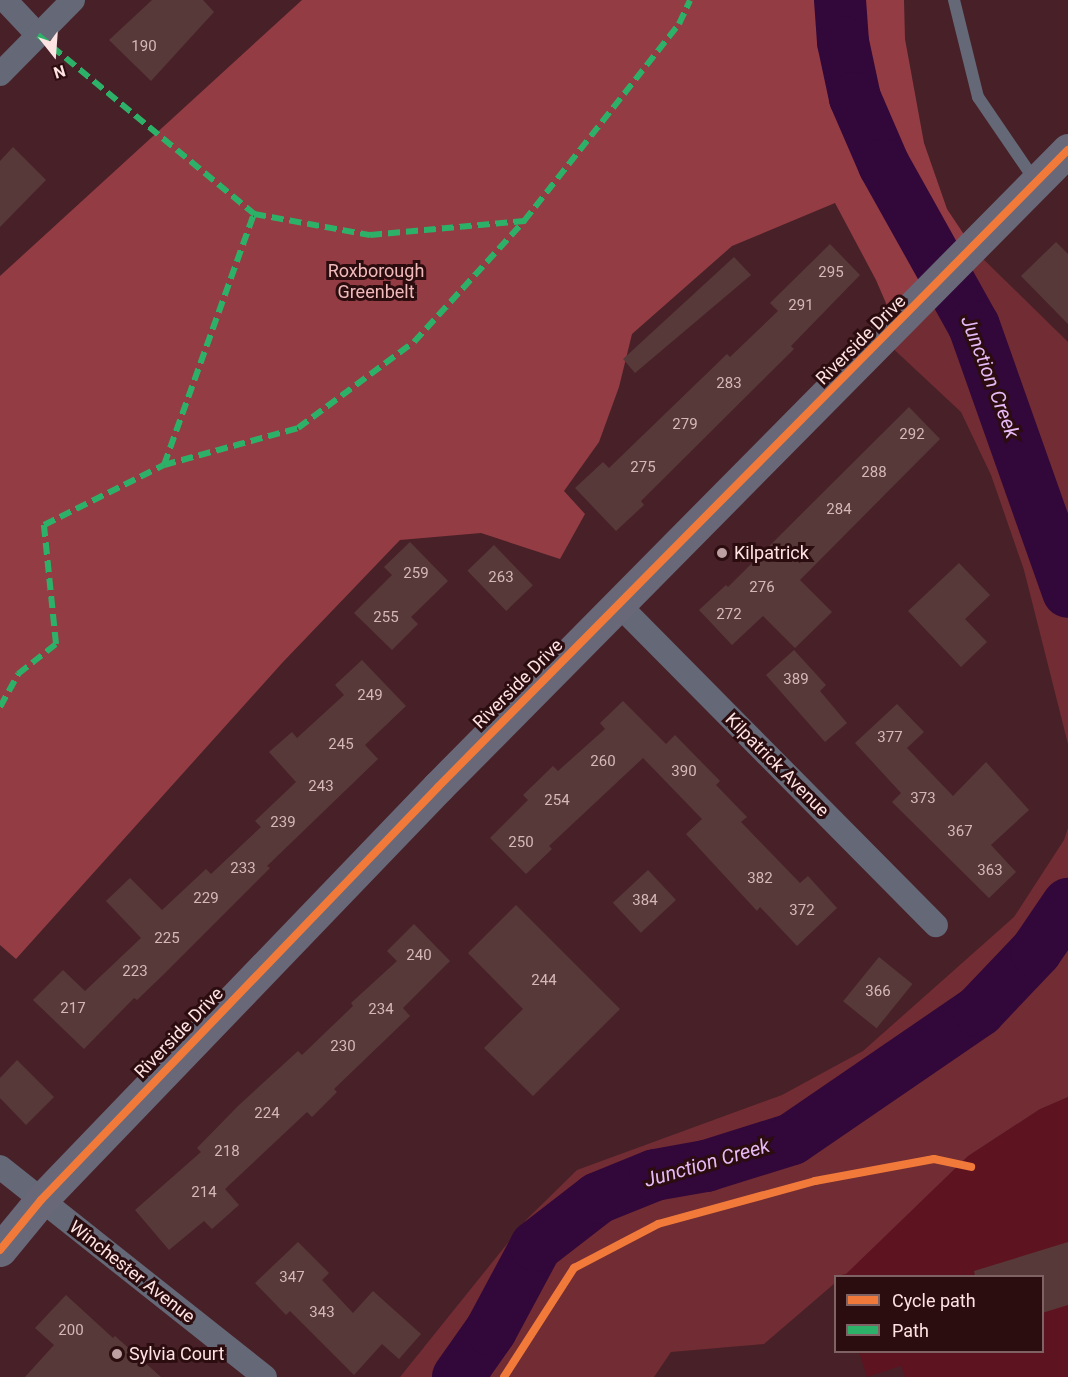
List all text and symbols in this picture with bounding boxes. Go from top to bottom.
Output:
north arrow [24,24,84,84]
house number: 190 [131,38,157,56]
text: N [51,61,68,82]
park label: Roxborough Greenbelt [328,261,424,304]
house number: 295 [818,264,844,282]
street label: Riverside Drive [812,291,910,389]
house number: 291 [788,297,814,315]
water label: Junction Creek [956,312,1024,442]
house number: 283 [716,375,742,393]
house number: 279 [672,416,698,434]
house number: 292 [899,426,925,444]
house number: 275 [630,459,656,477]
house number: 288 [861,464,887,482]
house number: 284 [826,501,852,519]
place label: Kilpatrick [734,542,809,564]
marker: Kilpatrick [715,546,729,560]
house number: 259 [403,565,429,583]
house number: 263 [488,569,514,587]
house number: 276 [749,579,775,597]
house number: 272 [716,606,742,624]
house number: 255 [373,609,399,627]
street label: Riverside Drive [469,635,567,733]
house number: 389 [783,671,809,689]
house number: 249 [357,687,383,705]
street label: Kilpatrick Avenue [721,709,833,821]
house number: 377 [877,729,903,747]
house number: 245 [328,736,354,754]
house number: 260 [590,753,616,771]
house number: 390 [671,763,697,781]
house number: 243 [308,778,334,796]
house number: 373 [910,790,936,808]
house number: 254 [544,792,570,810]
house number: 239 [270,814,296,832]
house number: 367 [947,823,973,841]
house number: 250 [508,834,534,852]
house number: 233 [230,860,256,878]
house number: 363 [977,862,1003,880]
house number: 382 [747,870,773,888]
house number: 229 [193,890,219,908]
house number: 384 [632,892,658,910]
house number: 372 [789,902,815,920]
house number: 225 [154,930,180,948]
house number: 240 [406,947,432,965]
house number: 223 [122,963,148,981]
house number: 244 [531,972,557,990]
street label: Riverside Drive [130,983,228,1083]
house number: 366 [865,983,891,1001]
house number: 217 [60,1000,86,1018]
house number: 234 [368,1001,394,1019]
house number: 230 [330,1038,356,1056]
house number: 224 [254,1105,280,1123]
water label: Junction Creek [641,1134,773,1192]
house number: 218 [214,1143,240,1161]
house number: 214 [191,1184,217,1202]
street label: Winchester Avenue [65,1216,199,1328]
house number: 347 [279,1269,305,1287]
legend [834,1275,1044,1353]
text: Cycle path [892,1290,976,1311]
house number: 343 [309,1304,335,1322]
text: Path [892,1320,929,1341]
house number: 200 [58,1322,84,1340]
place label: Sylvia Court [129,1343,224,1365]
marker: Sylvia Court [110,1347,124,1361]

